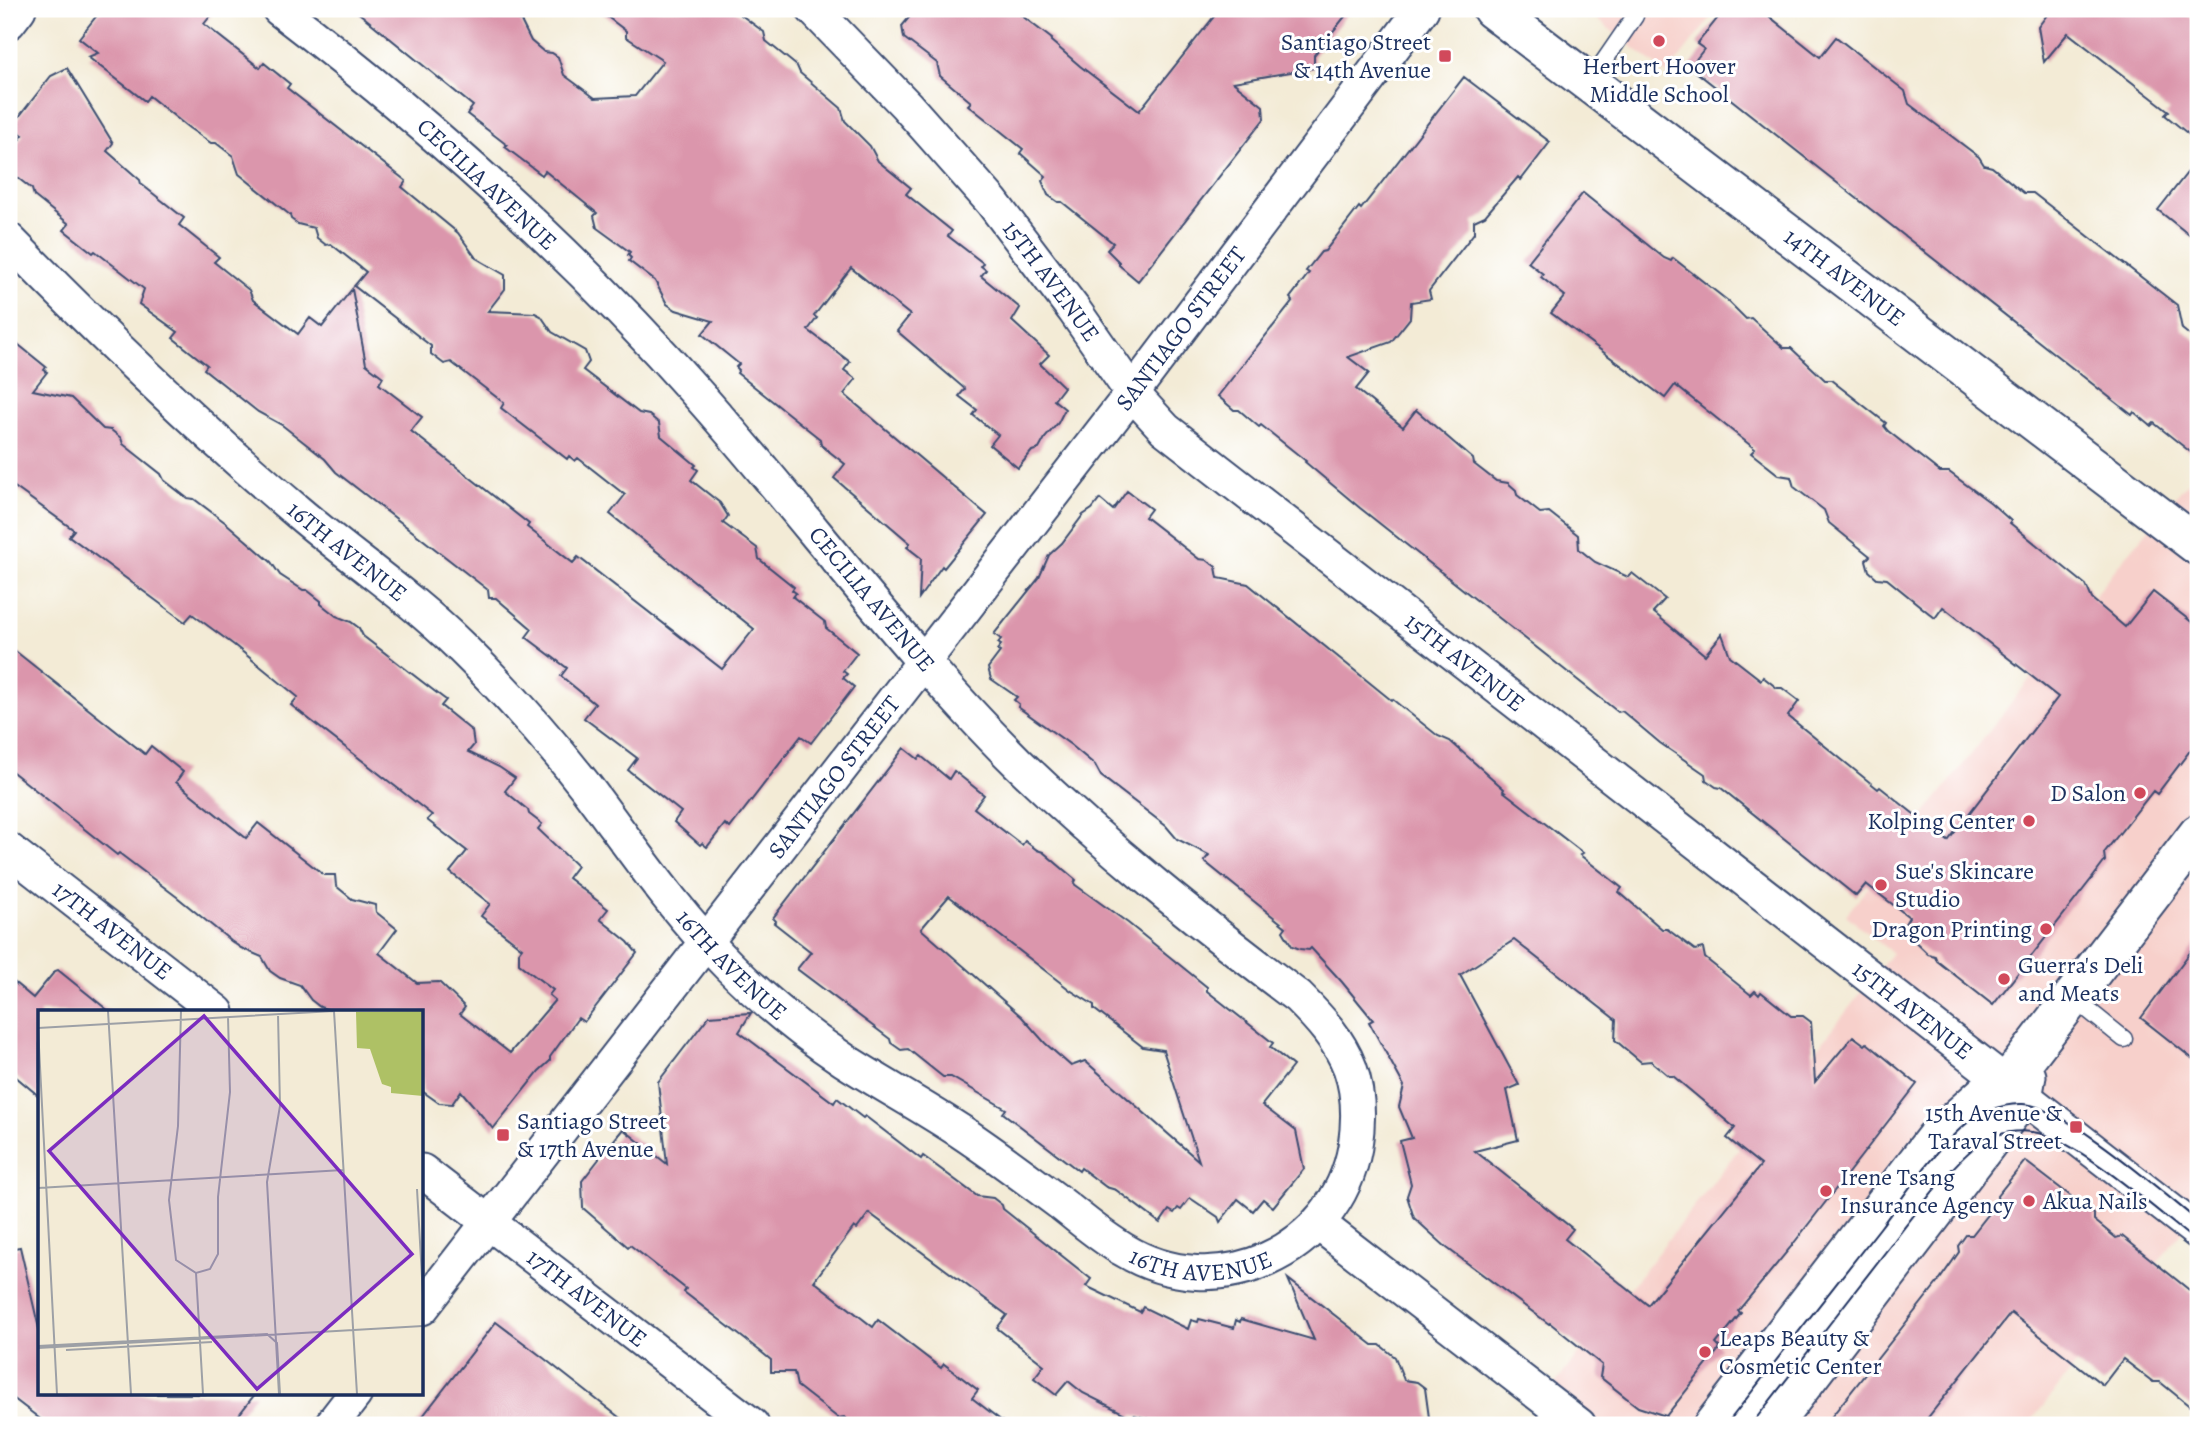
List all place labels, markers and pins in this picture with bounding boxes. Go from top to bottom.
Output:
place label: Santiago Street & 14th Avenue [1281,26,1431,86]
marker: Herbert Hoover Middle School [1651,33,1667,49]
marker: Santiago Street & 14th Avenue [1437,48,1453,64]
place label: Herbert Hoover Middle School [1582,50,1736,110]
place label: D Salon [2050,777,2126,809]
marker: D Salon [2132,785,2148,801]
place label: Kolping Center [1867,805,2015,837]
marker: Kolping Center [2021,813,2037,829]
place label: Sue's Skincare Studio [1895,855,2034,915]
marker: Sue's Skincare Studio [1873,877,1889,893]
place label: Dragon Printing [1871,913,2032,945]
marker: Dragon Printing [2038,921,2054,937]
place label: Guerra's Deli and Meats [2018,949,2144,1009]
marker: Guerra's Deli and Meats [1996,971,2012,987]
place label: 15th Avenue & Taraval Street [1925,1097,2062,1157]
place label: Santiago Street & 17th Avenue [517,1105,667,1165]
marker: 15th Avenue & Taraval Street [2068,1119,2084,1135]
marker: Santiago Street & 17th Avenue [495,1127,511,1143]
place label: Irene Tsang Insurance Agency [1840,1161,2014,1221]
marker: Irene Tsang Insurance Agency [1818,1183,1834,1199]
place label: Akua Nails [2042,1185,2148,1217]
marker: Akua Nails [2021,1193,2037,1209]
place label: Leaps Beauty & Cosmetic Center [1719,1322,1882,1382]
marker: Leaps Beauty & Cosmetic Center [1697,1344,1713,1360]

